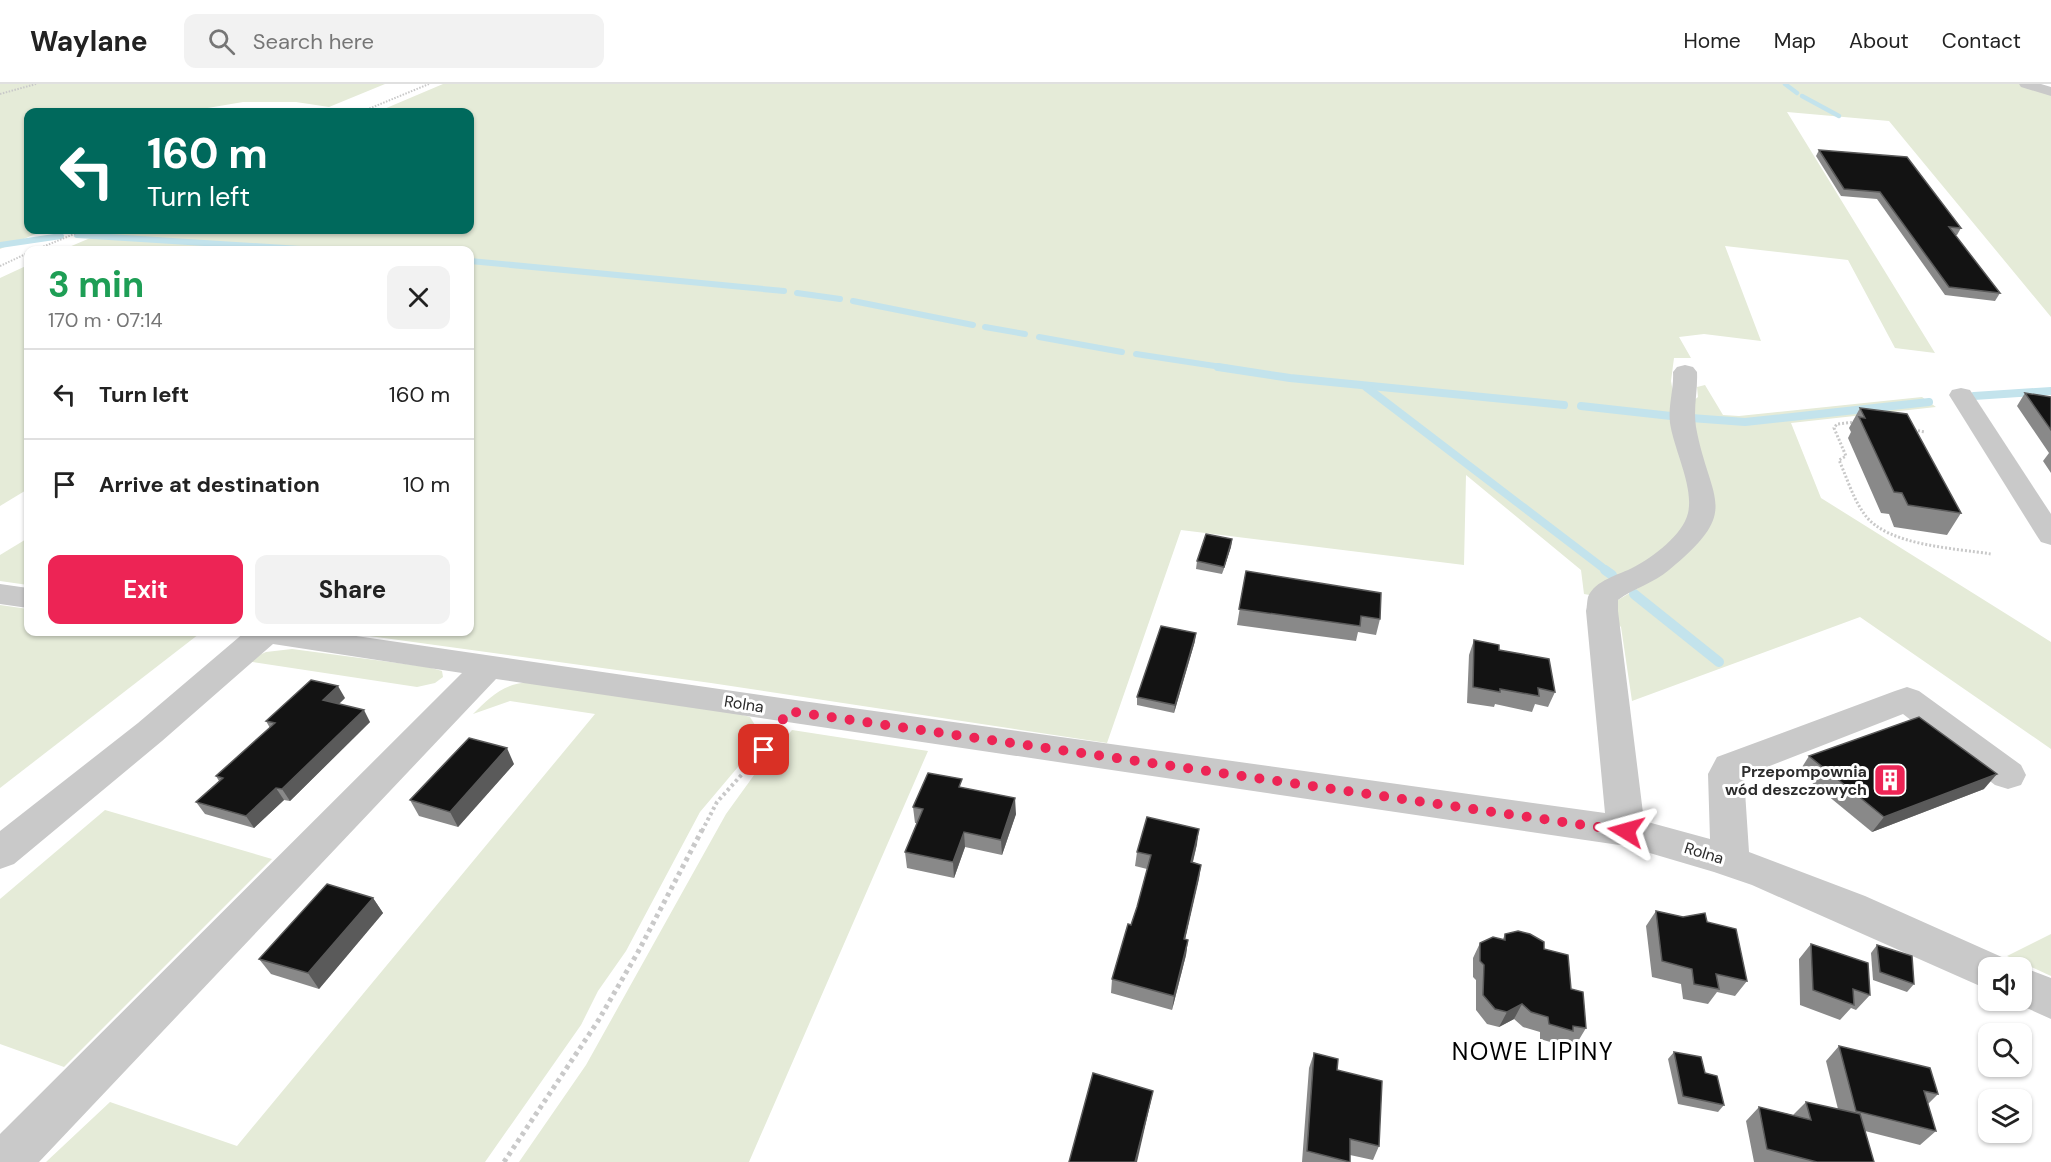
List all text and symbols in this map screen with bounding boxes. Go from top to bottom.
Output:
search box [184,14,604,68]
text: Waylane [30,23,148,60]
icon: search [205,25,238,58]
text: Search here [253,27,374,56]
text: Home [1683,27,1741,55]
text: Map [1774,27,1816,55]
text: About [1849,27,1909,55]
text: Contact [1942,27,2021,55]
text: 160 m [147,126,268,181]
icon: left [48,132,126,210]
text: Turn left [147,179,250,214]
text: 3 min [48,261,144,308]
button: close [387,266,450,329]
text: 170 m · 07:14 [48,307,163,333]
icon: left [48,378,81,411]
text: Turn left [99,380,189,409]
text: 160 m [389,380,450,409]
icon: arrive [48,468,81,501]
text: Arrive at destination [99,470,320,499]
text: 10 m [403,470,450,499]
button: Exit [48,555,243,624]
button: Share [255,555,450,624]
street label: Rolna [723,691,765,717]
pin [738,724,789,775]
icon: arrive [747,733,780,766]
place label: Przepompownia wód deszczowych [1725,761,1867,800]
building icon: Przepompownia wód deszczowych [1872,762,1908,798]
position arrow [1594,799,1658,863]
street label: Rolna [1682,837,1726,869]
map controls [1978,957,2032,1143]
button: sound [1978,957,2032,1011]
button: search [1978,1023,2032,1077]
district label: NOWE LIPINY [1452,1036,1614,1067]
button: layers [1978,1089,2032,1143]

